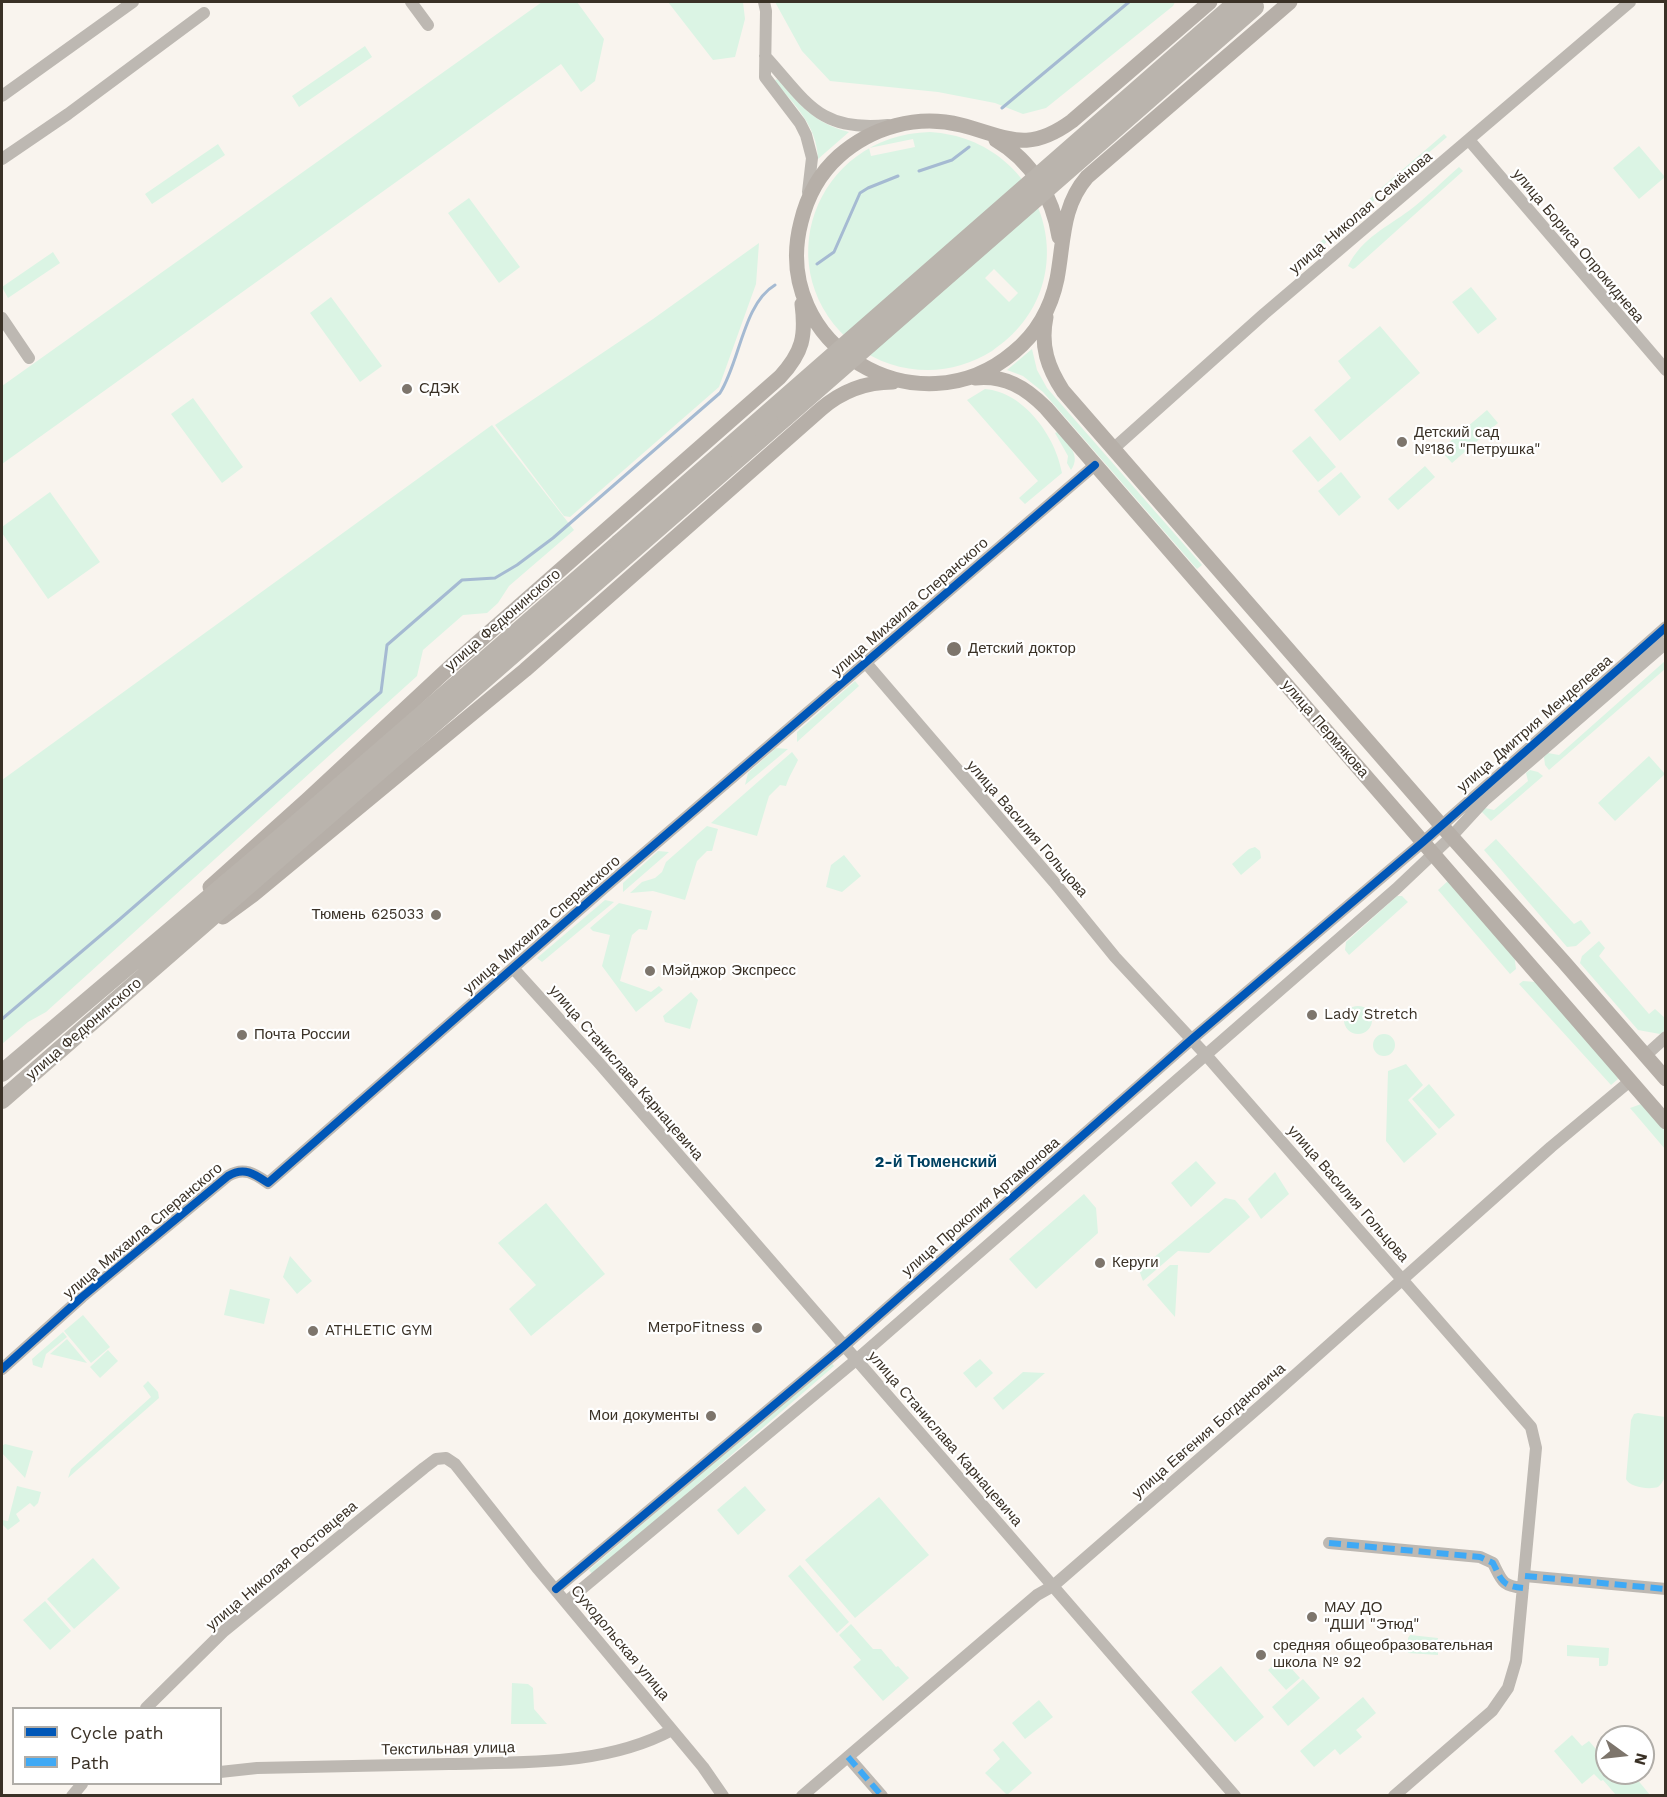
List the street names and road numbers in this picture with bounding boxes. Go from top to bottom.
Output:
street label: улица Николая Семёнова [1286,148,1436,278]
street label: улица Бориса Опрокиднева [1508,165,1648,327]
street label: улица Михаила Сперанского [828,534,992,680]
street label: улица Федюнинского [442,565,564,675]
street label: улица Дмитрия Менделеева [1454,652,1616,796]
street label: улица Пермякова [1278,677,1372,781]
street label: улица Василия Гольцова [963,757,1091,901]
street label: улица Михаила Сперанского [460,852,624,998]
street label: улица Федюнинского [23,974,145,1084]
street label: улица Станислава Карнацевича [545,982,707,1164]
street label: улица Василия Гольцова [1284,1122,1412,1266]
street label: улица Прокопия Артамонова [898,1134,1064,1280]
street label: улица Михаила Сперанского [60,1159,226,1303]
street label: улица Станислава Карнацевича [864,1348,1026,1530]
street label: улица Евгения Богдановича [1129,1360,1289,1502]
street label: улица Николая Ростовцева [203,1497,361,1635]
street label: Суходольская улица [567,1582,673,1704]
street label: Текстильная улица [381,1739,515,1759]

